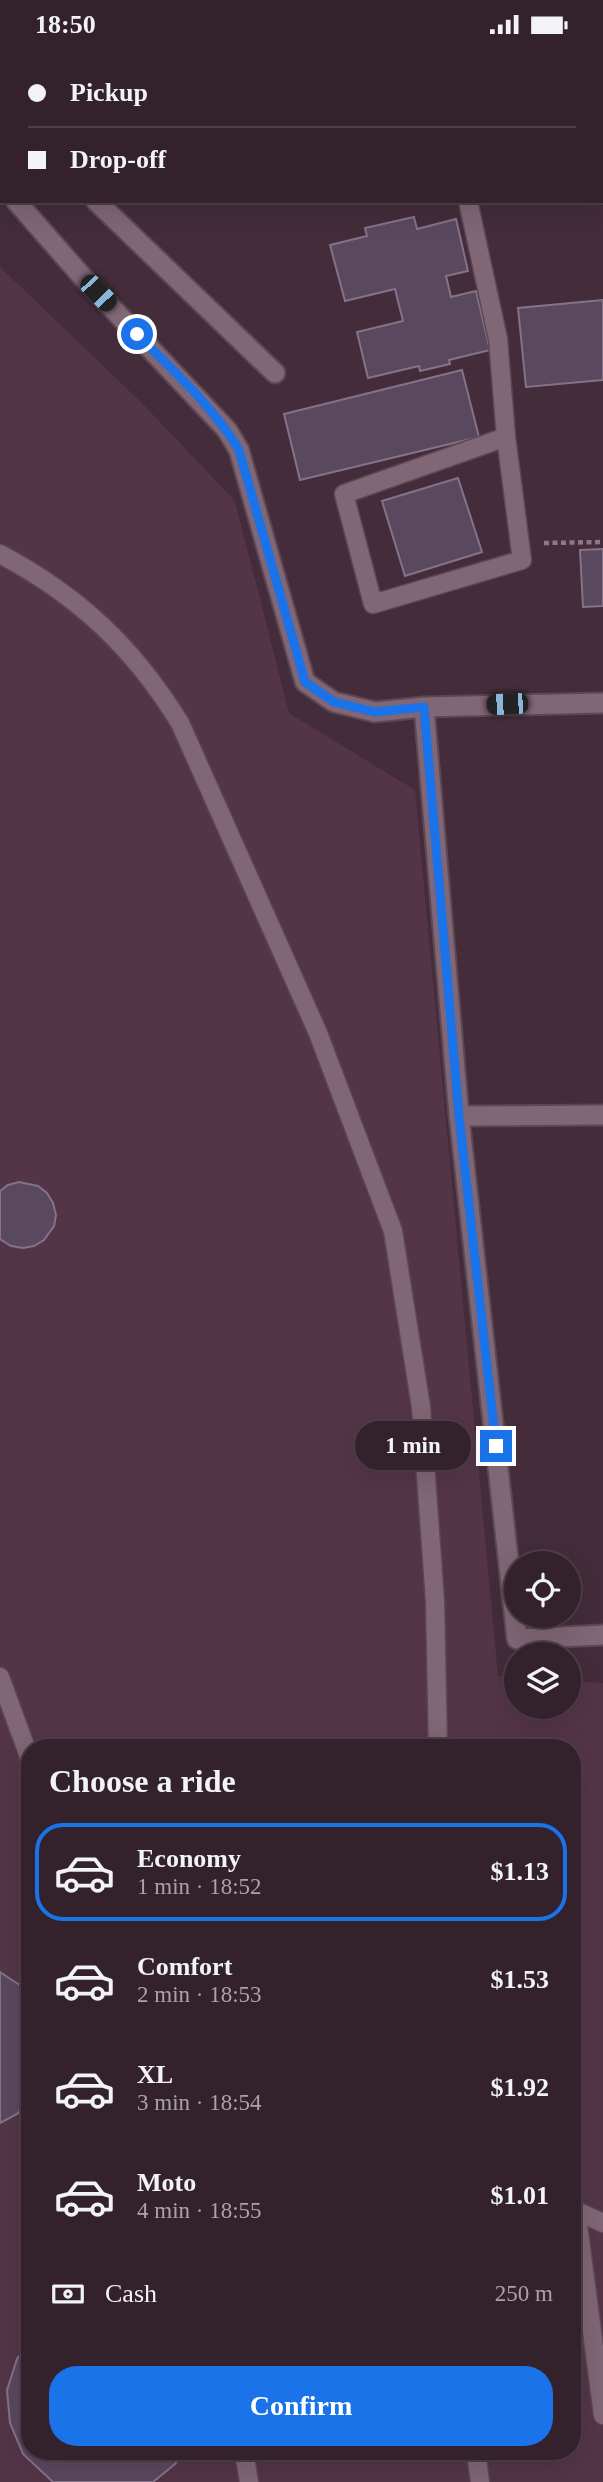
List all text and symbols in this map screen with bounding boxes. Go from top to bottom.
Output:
text: 18:50 [35,10,96,39]
text: Pickup [70,78,148,107]
text: Drop-off [70,145,166,174]
car [76,271,121,315]
route start [121,318,153,350]
car [486,693,529,715]
callout: 1 min [356,1421,472,1471]
route end [480,1430,512,1462]
text: 1 min [385,1433,441,1458]
map controls [504,1551,581,1719]
button: locate [504,1551,581,1628]
button: layers [504,1642,581,1719]
text: Choose a ride [49,1763,236,1799]
icon: car [53,1841,116,1904]
text: Economy [137,1844,241,1873]
text: $1.13 [491,1857,549,1886]
text: 1 min · 18:52 [137,1874,262,1899]
icon: car [53,1949,116,2012]
text: Comfort [137,1952,232,1981]
text: $1.53 [491,1965,549,1994]
text: 2 min · 18:53 [137,1982,262,2007]
icon: car [53,2057,116,2120]
text: XL [137,2060,173,2089]
text: $1.92 [491,2073,549,2102]
text: 3 min · 18:54 [137,2090,262,2115]
icon: car [53,2165,116,2228]
text: Moto [137,2168,196,2197]
text: $1.01 [491,2181,549,2210]
text: 4 min · 18:55 [137,2198,262,2223]
icon: cash [49,2275,87,2313]
text: Cash [105,2279,157,2308]
text: 250 m [495,2281,553,2306]
button: Confirm [49,2366,553,2446]

